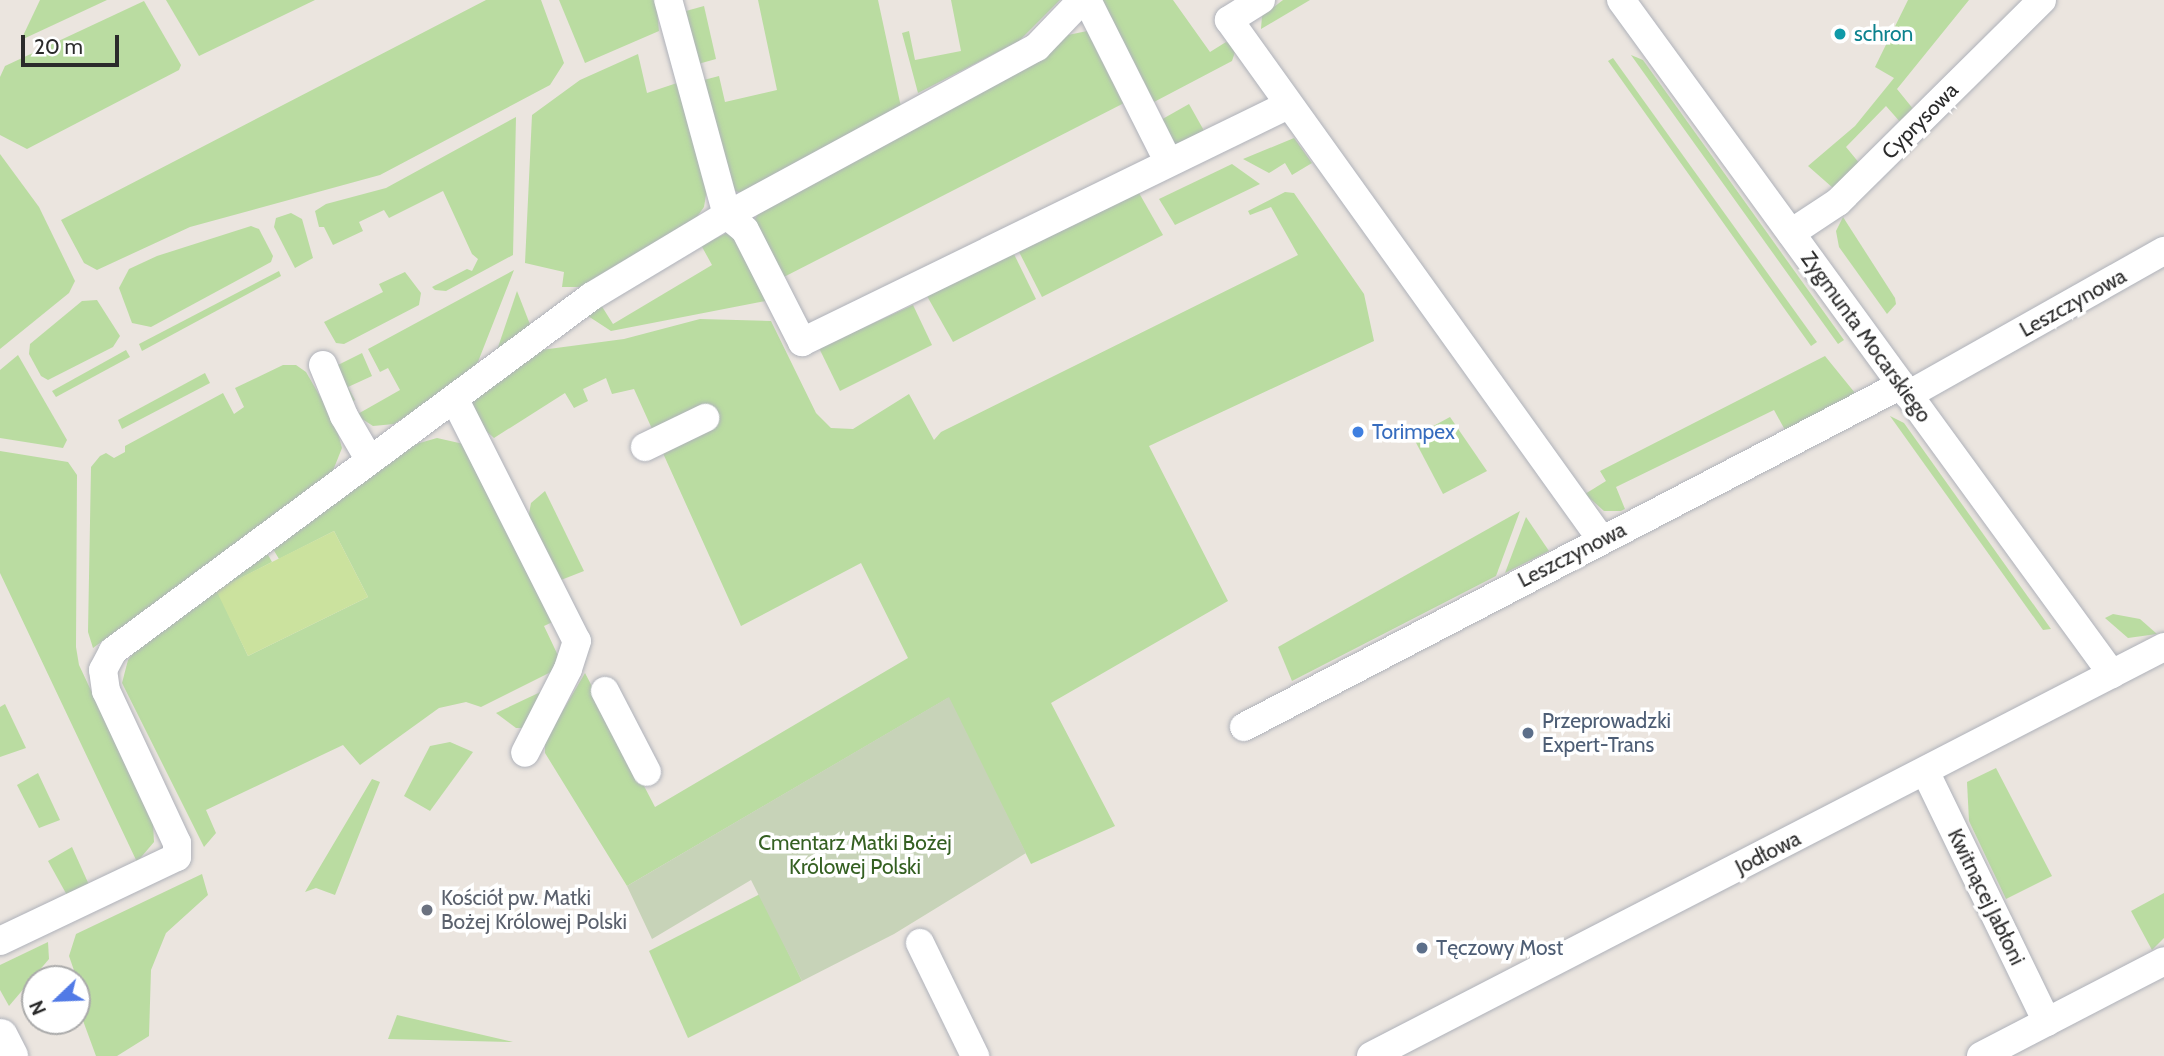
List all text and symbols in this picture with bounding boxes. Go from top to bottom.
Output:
scale bar [24,21,122,65]
place label: schron [1854,21,1913,47]
marker: schron [1832,26,1848,42]
text: 20 m [34,34,83,59]
street label: Cyprysowa [1877,78,1963,164]
street label: Zygmunta Mocarskiego [1796,247,1936,427]
street label: Leszczynowa [2015,263,2131,343]
place label: Torimpex [1372,419,1455,445]
marker: Torimpex [1350,424,1366,440]
street label: Leszczynowa [1514,517,1630,593]
place label: Przeprowadzki Expert-Trans [1542,708,1671,758]
marker: Przeprowadzki Expert-Trans [1520,725,1536,741]
street label: Kwitnącej Jabłoni [1942,825,2030,969]
street label: Jodłowa [1731,826,1805,880]
park label: Cmentarz Matki Bożej Królowej Polski [758,830,952,880]
place label: Kościół pw. Matki Bożej Królowej Polski [441,885,627,935]
marker: Kościół pw. Matki Bożej Królowej Polski [419,902,435,918]
place label: Tęczowy Most [1436,935,1563,961]
marker: Tęczowy Most [1414,940,1430,956]
north arrow [21,965,91,1035]
text: N [25,997,51,1018]

